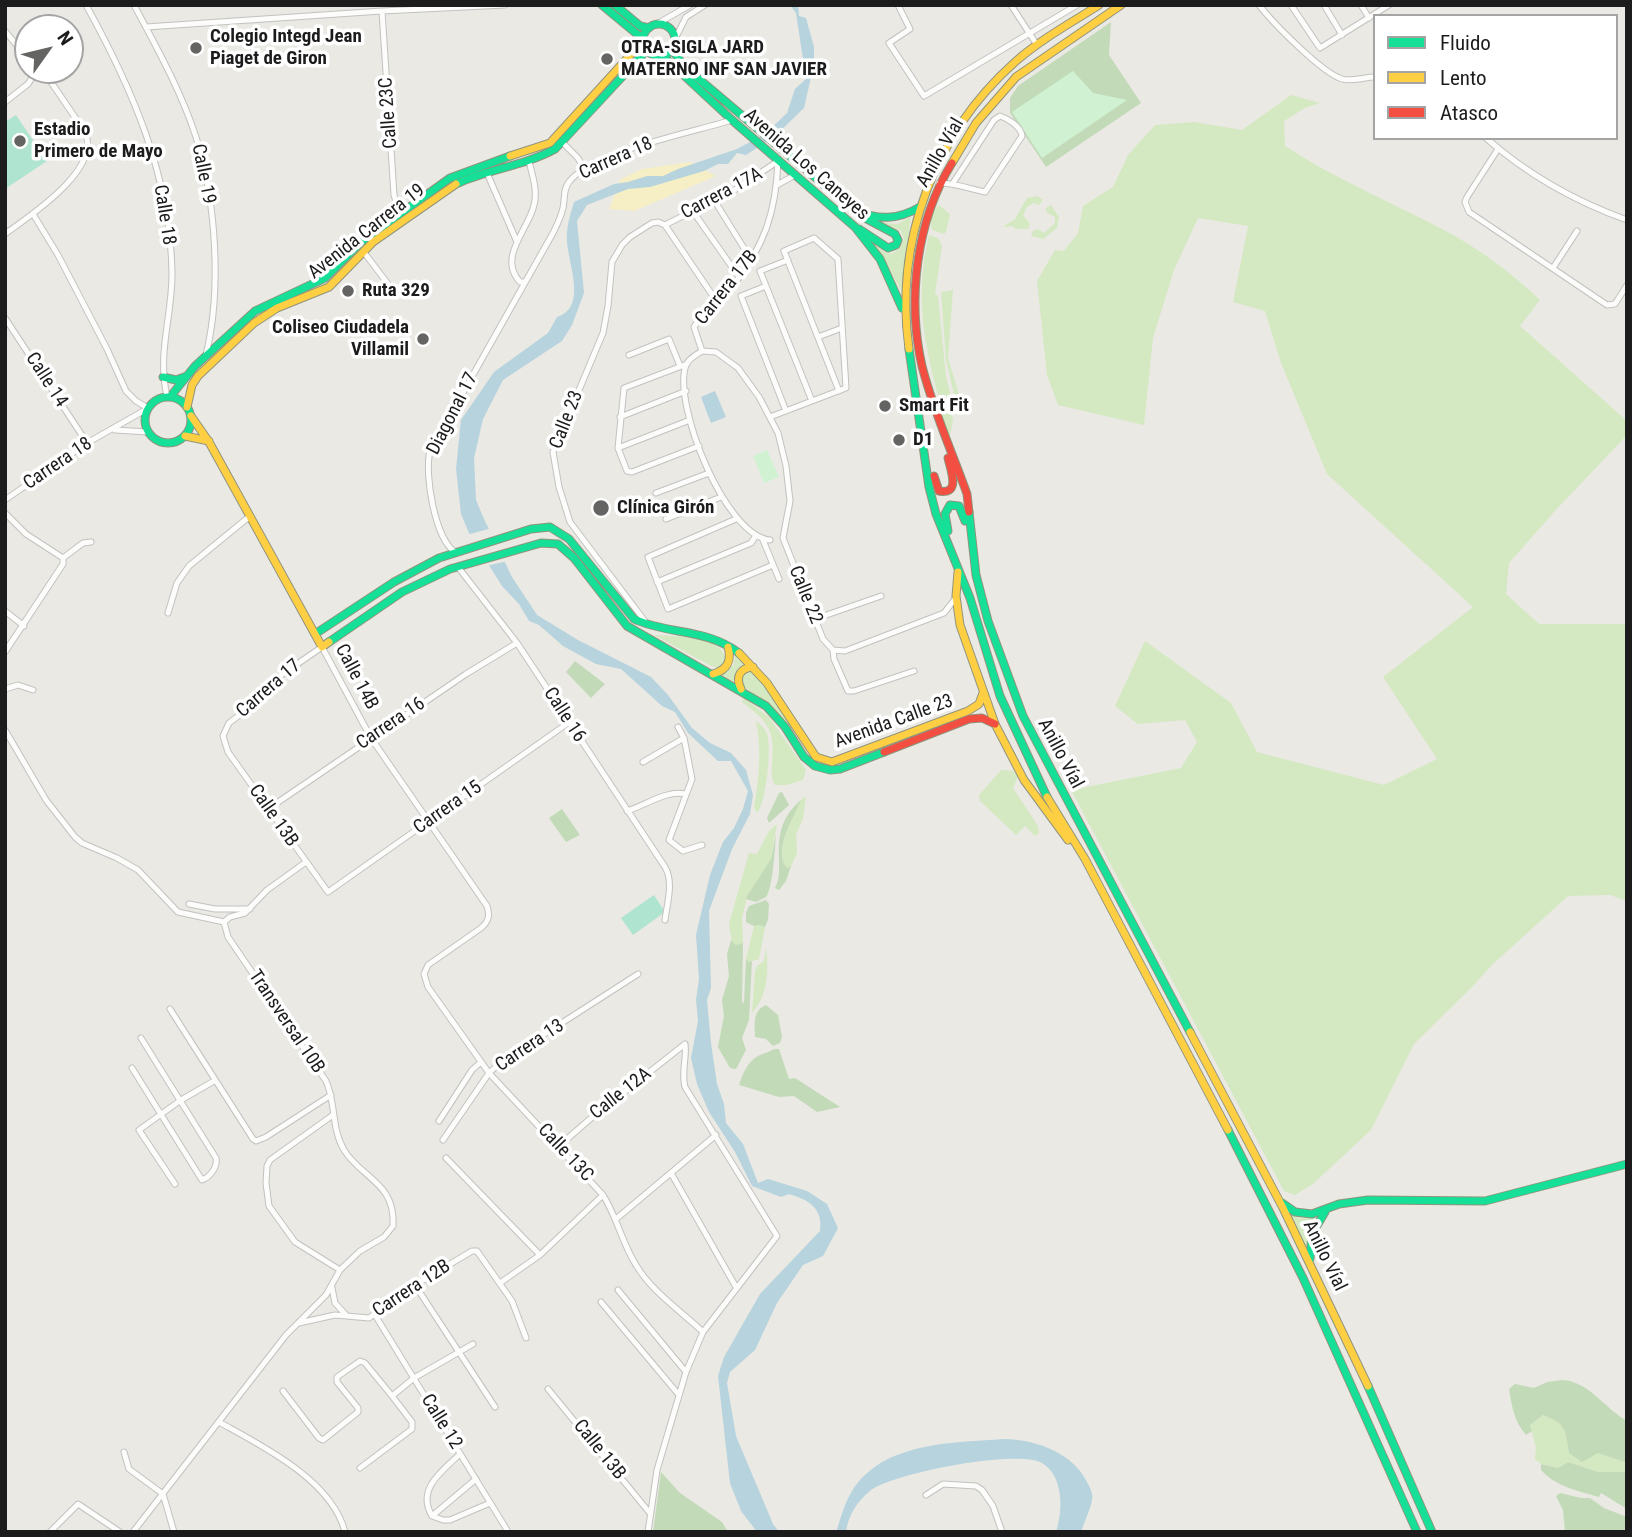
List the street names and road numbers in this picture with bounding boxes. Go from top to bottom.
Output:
street label: Calle 23C [375,77,403,149]
street label: Avenida Los Caneyes [739,104,873,226]
street label: Anillo Víal [912,115,970,191]
street label: Carrera 18 [576,133,656,185]
street label: Calle 19 [186,142,220,206]
street label: Carrera 17A [677,163,767,225]
street label: Avenida Carrera 19 [304,179,430,285]
street label: Calle 18 [148,183,180,247]
street label: Carrera 17B [691,246,763,330]
street label: Calle 14 [20,348,72,412]
street label: Diagonal 17 [423,369,483,459]
street label: Calle 23 [545,388,589,452]
street label: Carrera 18 [19,433,97,495]
street label: Calle 22 [783,563,827,627]
street label: Calle 14B [329,640,383,714]
street label: Carrera 17 [232,655,306,723]
street label: Calle 16 [538,683,590,747]
street label: Avenida Calle 23 [832,690,956,754]
street label: Carrera 16 [352,693,430,755]
street label: Anillo Víal [1032,715,1088,793]
street label: Carrera 15 [410,776,486,840]
street label: Calle 13B [243,780,303,852]
street label: Transversal 10B [243,966,329,1078]
street label: Carrera 13 [491,1015,569,1077]
street label: Calle 12A [586,1063,656,1125]
street label: Calle 13C [532,1119,598,1187]
street label: Anillo Víal [1297,1217,1351,1295]
street label: Carrera 12B [369,1255,455,1323]
street label: Calle 12 [415,1390,467,1454]
street label: Calle 13B [568,1415,630,1485]

